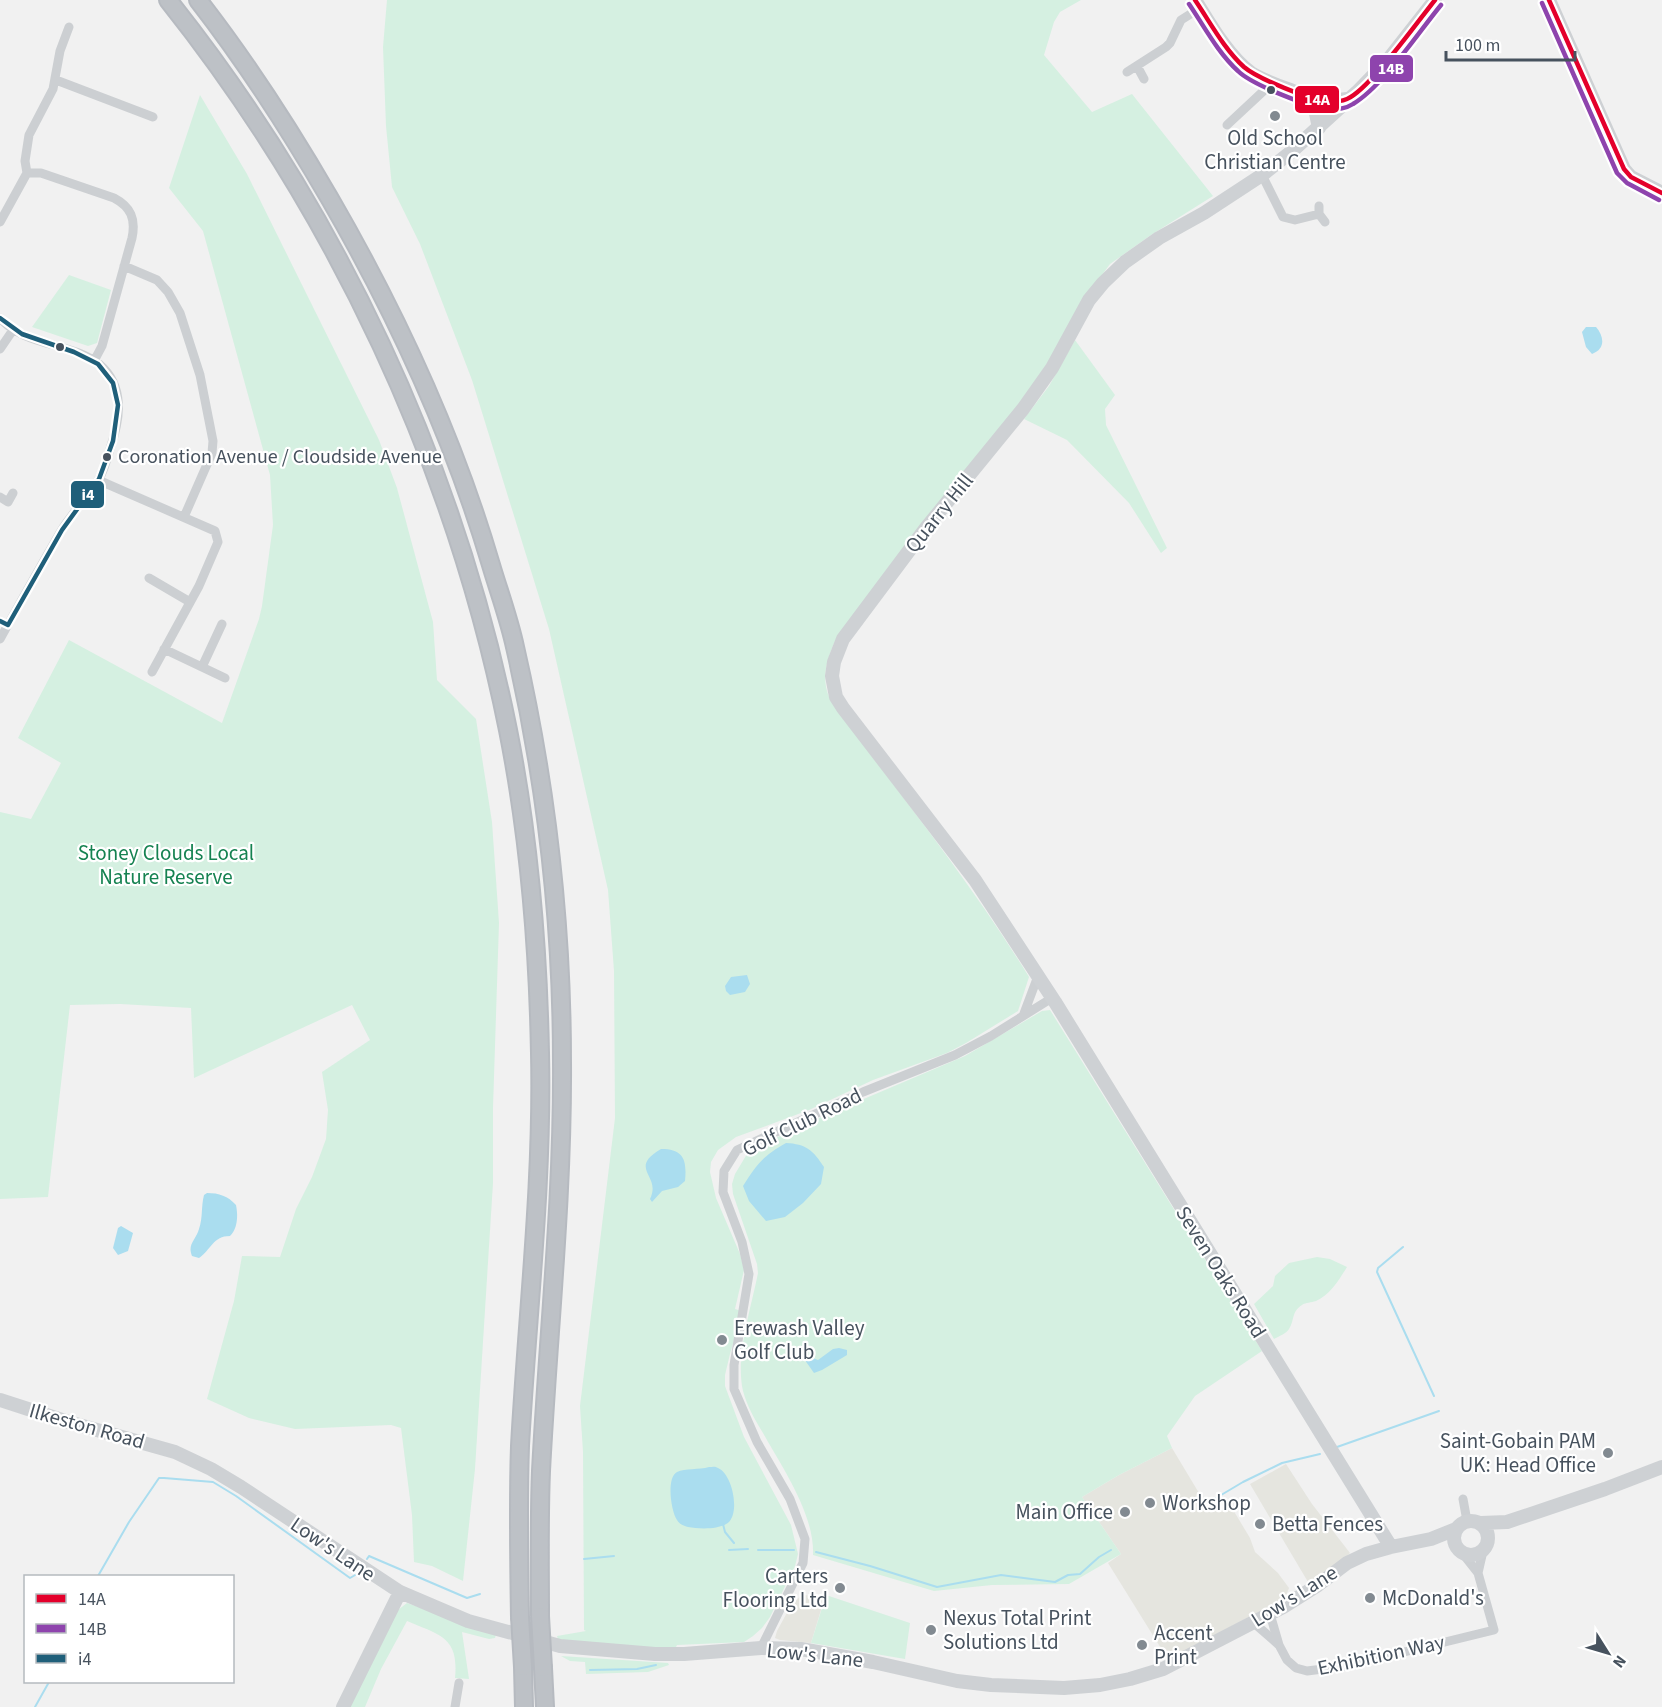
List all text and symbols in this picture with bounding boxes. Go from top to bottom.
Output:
scale bar [1446,24,1575,62]
text: 100 m [1455,33,1500,58]
line badge: 14B [1369,54,1414,83]
text: 14B [1378,58,1405,80]
unlabelled marker [1265,84,1277,96]
line badge: 14A [1294,85,1340,114]
text: 14A [1304,89,1331,111]
marker: Old School Christian Centre [1268,109,1282,123]
place label: Old School Christian Centre [1204,123,1346,177]
unlabelled marker [54,341,66,353]
place label: Coronation Avenue / Cloudside Avenue [118,443,442,471]
marker: Coronation Avenue / Cloudside Avenue [101,451,113,463]
street label: Quarry Hill [898,467,980,559]
line badge: i4 [70,480,105,509]
text: i4 [82,484,95,506]
park label: Stoney Clouds Local Nature Reserve [78,838,254,892]
street label: Golf Club Road [737,1080,867,1164]
street label: Seven Oaks Road [1168,1200,1274,1344]
place label: Erewash Valley Golf Club [734,1313,865,1367]
marker: Erewash Valley Golf Club [715,1333,729,1347]
street label: Ilkeston Road [26,1395,148,1457]
place label: Saint-Gobain PAM UK: Head Office [1440,1426,1596,1480]
marker: Saint-Gobain PAM UK: Head Office [1601,1446,1615,1460]
place label: Workshop [1162,1488,1251,1518]
marker: Workshop [1143,1496,1157,1510]
place label: Main Office [1016,1497,1113,1527]
marker: Main Office [1118,1505,1132,1519]
street label: Low's Lane [284,1509,382,1589]
place label: Betta Fences [1272,1509,1383,1539]
marker: Betta Fences [1253,1517,1267,1531]
street label: Low's Lane [1245,1558,1343,1634]
place label: Carters Flooring Ltd [723,1561,828,1615]
legend [24,1575,234,1683]
marker: Carters Flooring Ltd [833,1581,847,1595]
place label: McDonald's [1382,1583,1484,1613]
text: 14A [78,1587,106,1612]
marker: McDonald's [1363,1591,1377,1605]
place label: Nexus Total Print Solutions Ltd [943,1603,1091,1657]
text: 14B [78,1617,106,1642]
place label: Accent Print [1154,1618,1213,1672]
marker: Nexus Total Print Solutions Ltd [924,1623,938,1637]
north arrow [1578,1623,1638,1683]
street label: Exhibition Way [1315,1627,1447,1683]
street label: Low's Lane [765,1635,865,1675]
marker: Accent Print [1135,1638,1149,1652]
text: i4 [78,1647,91,1672]
text: N [1607,1651,1631,1672]

